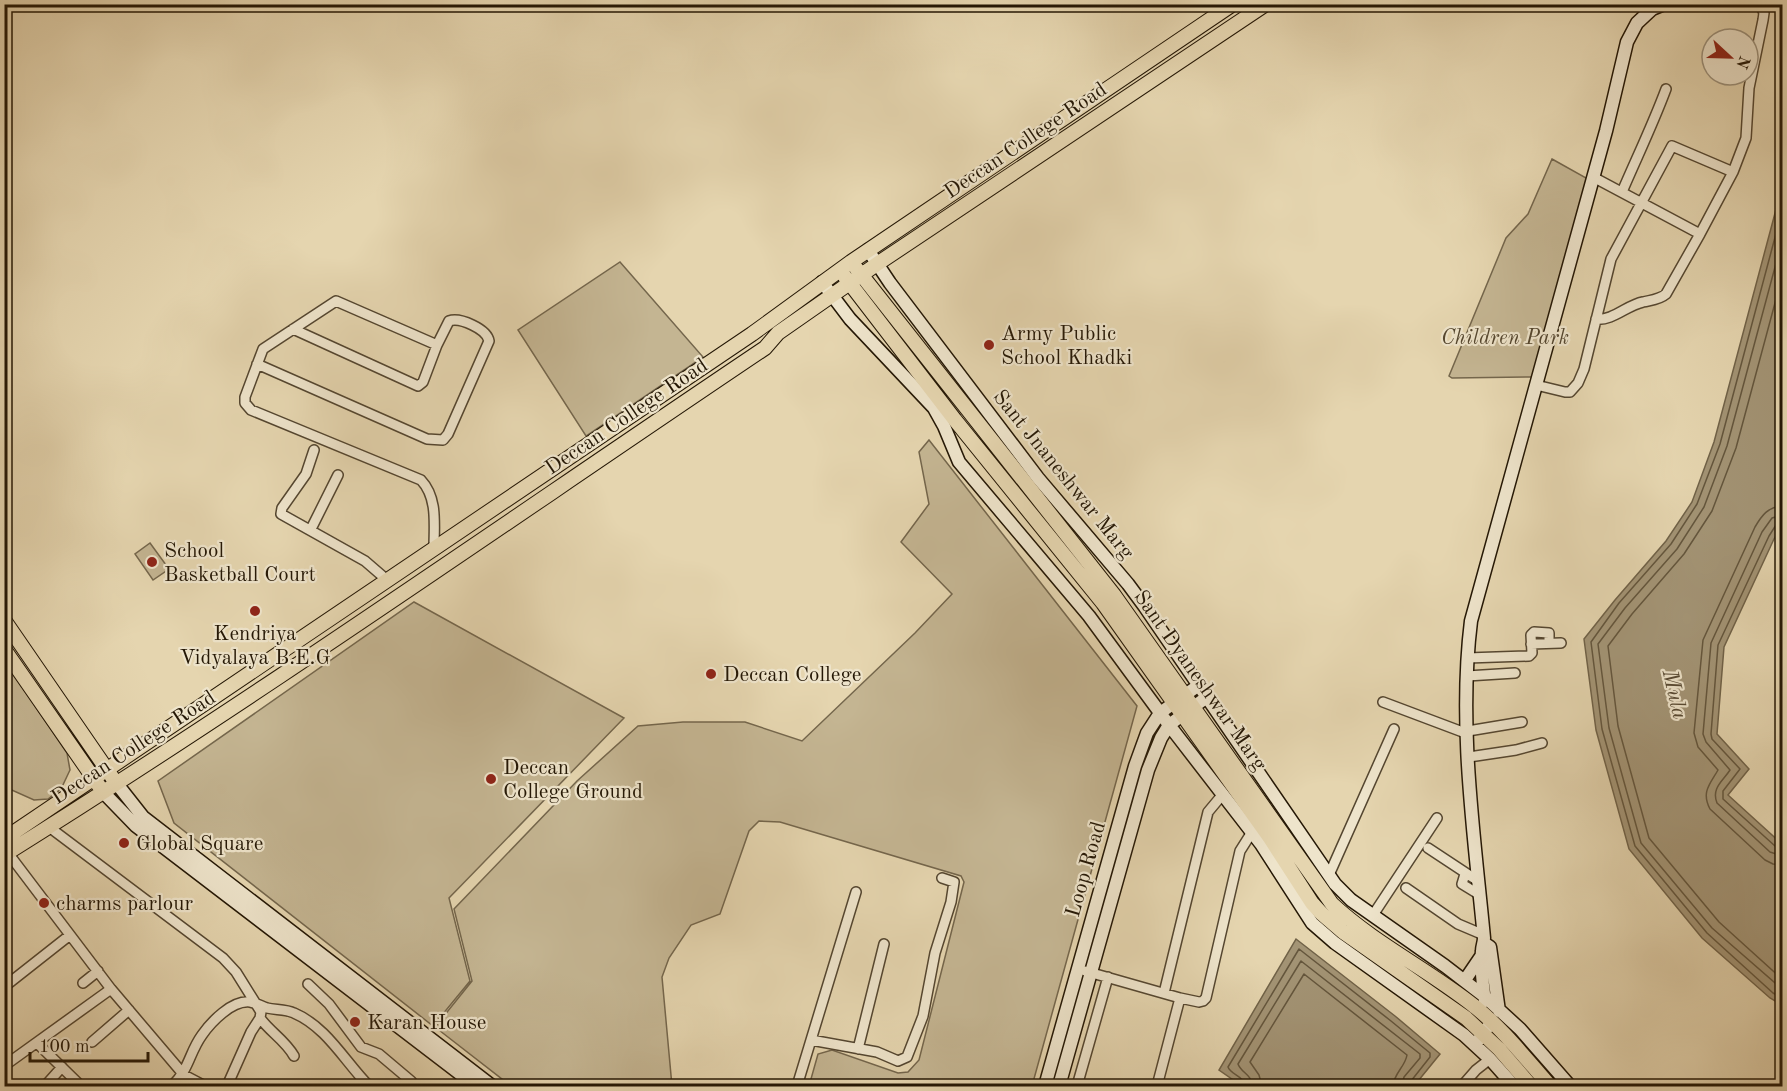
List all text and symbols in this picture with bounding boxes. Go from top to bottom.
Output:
north arrow [1700,27,1760,87]
text: N [1732,53,1752,71]
street label: Deccan College Road [941,79,1111,203]
place label: Army Public School Khadki [1001,324,1132,369]
park label: Children Park [1441,328,1569,349]
marker: Army Public School Khadki [982,338,996,352]
street label: Deccan College Road [542,355,712,479]
street label: Sant Jnaneshwar Marg [988,386,1138,564]
place label: School Basketball Court [164,541,316,586]
marker: School Basketball Court [145,555,159,569]
street label: Sant Dyaneshwar Marg [1129,587,1270,776]
marker: Kendriya Vidyalaya B.E.G [248,604,262,618]
place label: Kendriya Vidyalaya B.E.G [179,624,331,669]
place label: Deccan College [723,665,861,686]
water label: Mula [1657,666,1690,722]
marker: Deccan College [704,667,718,681]
street label: Deccan College Road [48,687,220,809]
place label: Deccan College Ground [503,758,643,803]
marker: Deccan College Ground [484,772,498,786]
street label: Loop Road [1063,819,1110,920]
place label: Global Square [136,834,263,855]
marker: Global Square [117,836,131,850]
place label: charms parlour [56,894,193,915]
marker: charms parlour [37,896,51,910]
place label: Karan House [367,1013,486,1034]
marker: Karan House [348,1015,362,1029]
scale bar [30,1025,148,1063]
text: 100 m [39,1038,90,1056]

